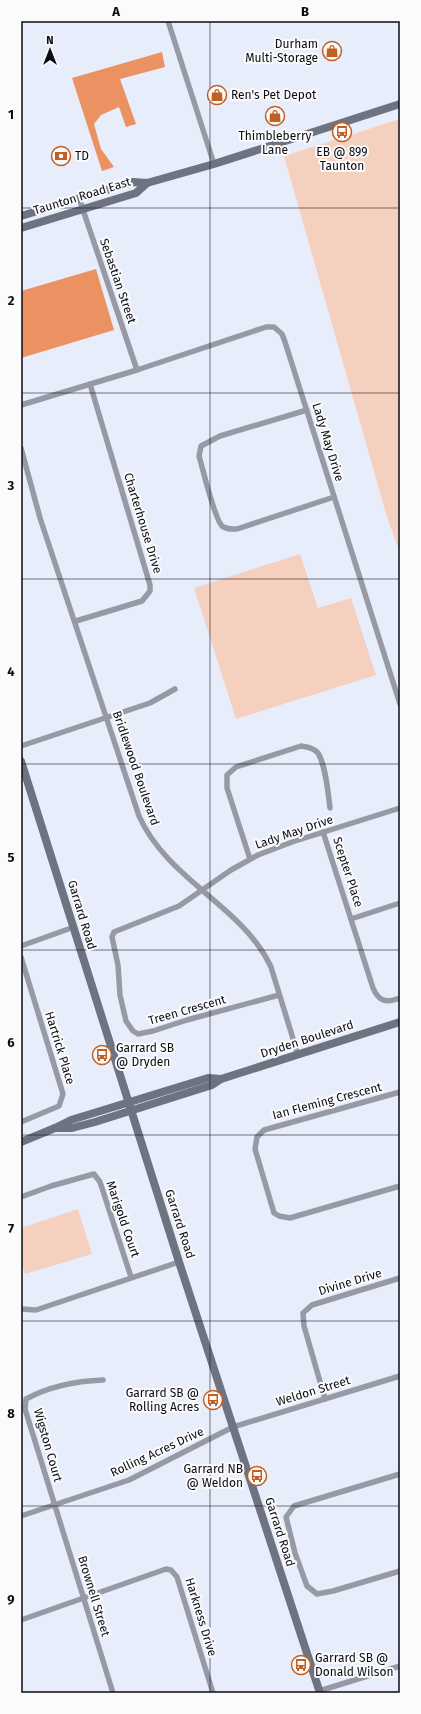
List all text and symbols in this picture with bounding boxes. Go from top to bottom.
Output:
text: A [111,4,120,19]
text: B [301,4,309,19]
north arrow [30,30,70,70]
text: N [46,34,54,47]
place label: Durham Multi-Storage [245,37,318,65]
shop icon: Durham Multi-Storage [321,40,343,62]
shop icon: Ren's Pet Depot [206,84,228,106]
place label: Ren's Pet Depot [231,88,317,102]
shop icon: Thimbleberry Lane [264,105,286,127]
text: 1 [8,107,14,122]
bus stop icon: EB @ 899 Taunton [331,121,353,143]
place label: Thimbleberry Lane [239,129,312,157]
bank icon: TD [50,145,72,167]
place label: EB @ 899 Taunton [316,145,368,173]
place label: TD [75,149,89,163]
street label: Taunton Road East [32,174,133,217]
street label: Sebastian Street [97,237,139,326]
text: 2 [8,293,15,308]
street label: Lady May Drive [309,401,347,483]
street label: Charterhouse Drive [121,471,165,575]
text: 3 [7,478,15,493]
text: 4 [7,664,15,679]
street label: Bridlewood Boulevard [110,709,162,827]
street label: Lady May Drive [253,812,335,852]
street label: Scepter Place [330,835,366,909]
text: 5 [8,850,15,865]
street label: Garrard Road [65,879,99,951]
street label: Treen Crescent [147,992,228,1028]
street label: Hartrick Place [42,1010,78,1086]
street label: Dryden Boulevard [259,1017,355,1061]
text: 6 [7,1035,15,1050]
place label: Garrard SB @ Dryden [116,1041,174,1069]
bus stop icon: Garrard SB @ Dryden [91,1044,113,1066]
street label: Ian Fleming Crescent [271,1080,384,1122]
street label: Marigold Court [103,1179,143,1260]
street label: Garrard Road [162,1188,198,1260]
text: 7 [8,1221,14,1236]
street label: Divine Drive [317,1266,383,1298]
street label: Weldon Street [274,1373,352,1409]
place label: Garrard SB @ Rolling Acres [126,1386,199,1414]
bus stop icon: Garrard SB @ Rolling Acres [202,1389,224,1411]
text: 8 [7,1406,15,1421]
street label: Wigston Court [31,1407,65,1484]
street label: Rolling Acres Drive [108,1424,206,1480]
place label: Garrard NB @ Weldon [183,1462,243,1490]
bus stop icon: Garrard NB @ Weldon [246,1465,268,1487]
street label: Garrard Road [262,1496,298,1568]
street label: Brownell Street [75,1554,113,1639]
street label: Harkness Drive [182,1576,220,1658]
text: 9 [7,1592,15,1607]
place label: Garrard SB @ Donald Wilson [315,1651,393,1679]
bus stop icon: Garrard SB @ Donald Wilson [290,1654,312,1676]

